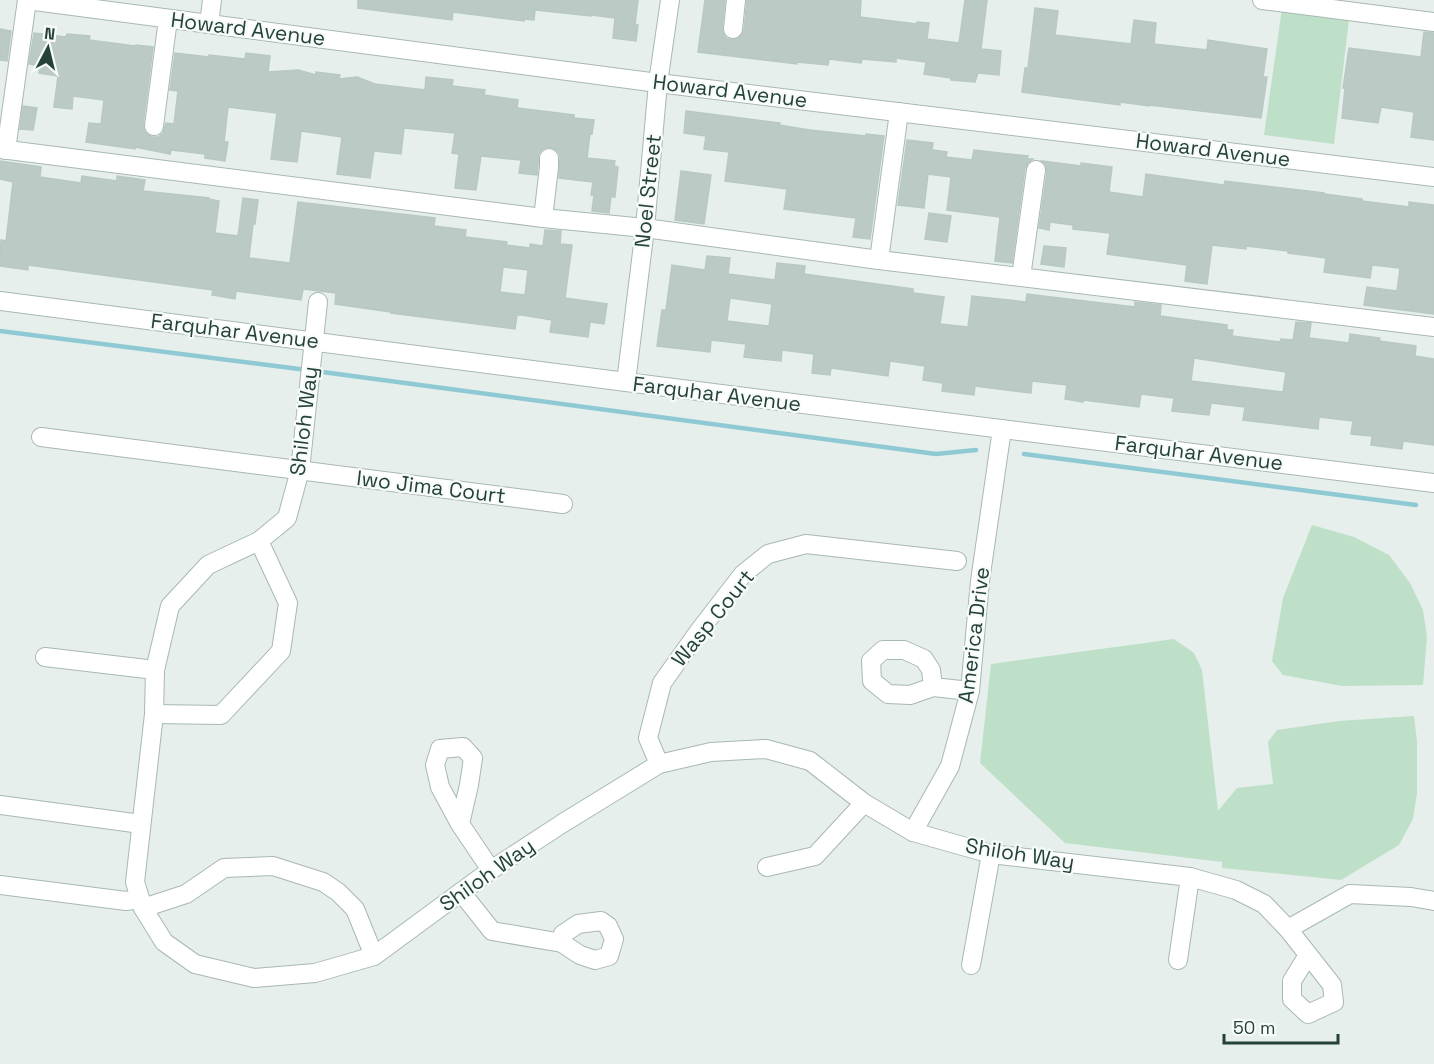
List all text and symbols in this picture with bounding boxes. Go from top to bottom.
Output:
street label: Howard Avenue [169,6,327,51]
north arrow [18,18,78,78]
text: N [43,23,56,45]
street label: Howard Avenue [651,68,809,113]
street label: Howard Avenue [1134,127,1292,172]
street label: Noel Street [628,133,667,249]
street label: Farquhar Avenue [149,307,321,354]
street label: Shiloh Way [283,365,324,477]
street label: Farquhar Avenue [631,370,803,417]
street label: Farquhar Avenue [1113,429,1285,476]
street label: Iwo Jima Court [355,464,507,509]
street label: Wasp Court [665,564,760,672]
street label: America Drive [952,565,995,705]
street label: Shiloh Way [434,832,539,917]
street label: Shiloh Way [964,832,1076,875]
scale bar [1224,1007,1338,1045]
text: 50 m [1233,1016,1275,1039]

